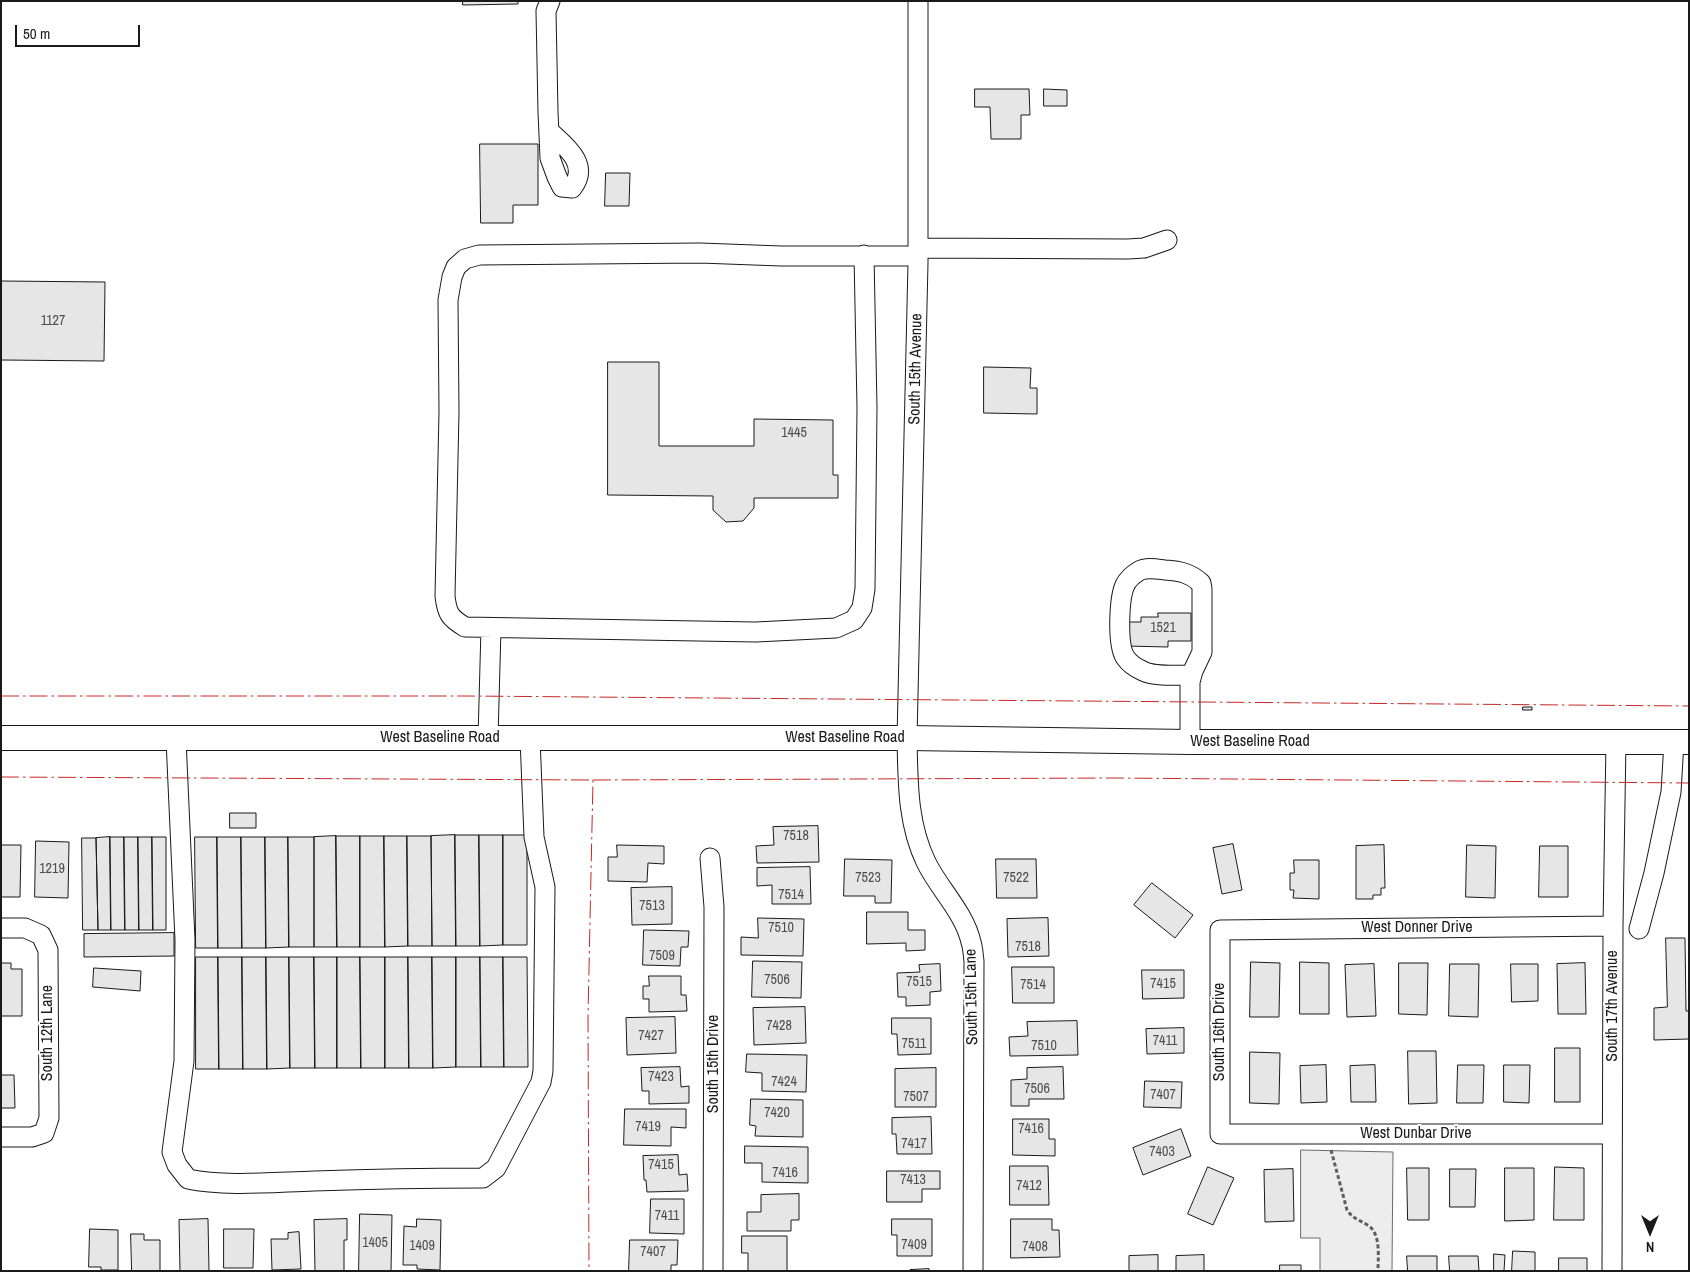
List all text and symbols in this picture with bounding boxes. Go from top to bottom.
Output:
scale bar [18,15,142,47]
text: 50 m [23,23,50,44]
house number: 1127 [41,313,65,329]
street label: South 15th Avenue [905,313,927,425]
house number: 1445 [781,425,807,441]
house number: 1521 [1150,620,1176,636]
street label: West Baseline Road [380,728,500,748]
street label: West Baseline Road [785,728,905,748]
street label: West Baseline Road [1190,732,1310,752]
house number: 7518 [783,828,809,844]
house number: 1219 [39,861,65,877]
house number: 7523 [855,870,881,886]
house number: 7522 [1003,870,1029,886]
house number: 7514 [778,887,804,903]
house number: 7513 [639,898,665,914]
street label: West Donner Drive [1361,918,1473,938]
house number: 7510 [768,920,794,936]
house number: 7518 [1015,939,1041,955]
house number: 7509 [649,948,675,964]
street label: South 15th Lane [962,949,982,1045]
street label: South 17th Avenue [1603,950,1623,1062]
house number: 7506 [764,972,790,988]
house number: 7515 [906,974,932,990]
house number: 7415 [1150,976,1176,992]
house number: 7514 [1020,977,1046,993]
street label: South 16th Drive [1210,983,1230,1081]
street label: South 12th Lane [38,985,58,1081]
street label: South 15th Drive [704,1015,724,1113]
house number: 7428 [766,1018,792,1034]
house number: 7427 [638,1028,664,1044]
house number: 7411 [1153,1033,1177,1049]
house number: 7511 [902,1036,926,1052]
house number: 7510 [1031,1038,1057,1054]
house number: 7423 [648,1069,674,1085]
house number: 7424 [771,1074,797,1090]
house number: 7506 [1024,1081,1050,1097]
house number: 7407 [1150,1087,1176,1103]
house number: 7507 [903,1089,929,1105]
house number: 7420 [764,1105,790,1121]
house number: 7419 [635,1119,661,1135]
house number: 7416 [1018,1121,1044,1137]
street label: West Dunbar Drive [1360,1124,1472,1144]
house number: 7417 [901,1136,927,1152]
house number: 7403 [1149,1144,1175,1160]
house number: 7415 [648,1157,674,1173]
house number: 7416 [772,1165,798,1181]
house number: 7413 [900,1172,926,1188]
house number: 7412 [1016,1178,1042,1194]
north arrow [1625,1207,1675,1257]
house number: 7411 [655,1208,679,1224]
house number: 1405 [362,1235,388,1251]
house number: 7409 [901,1237,927,1253]
house number: 1409 [409,1238,435,1254]
text: N [1646,1238,1654,1256]
house number: 7408 [1022,1239,1048,1255]
house number: 7407 [640,1244,666,1260]

